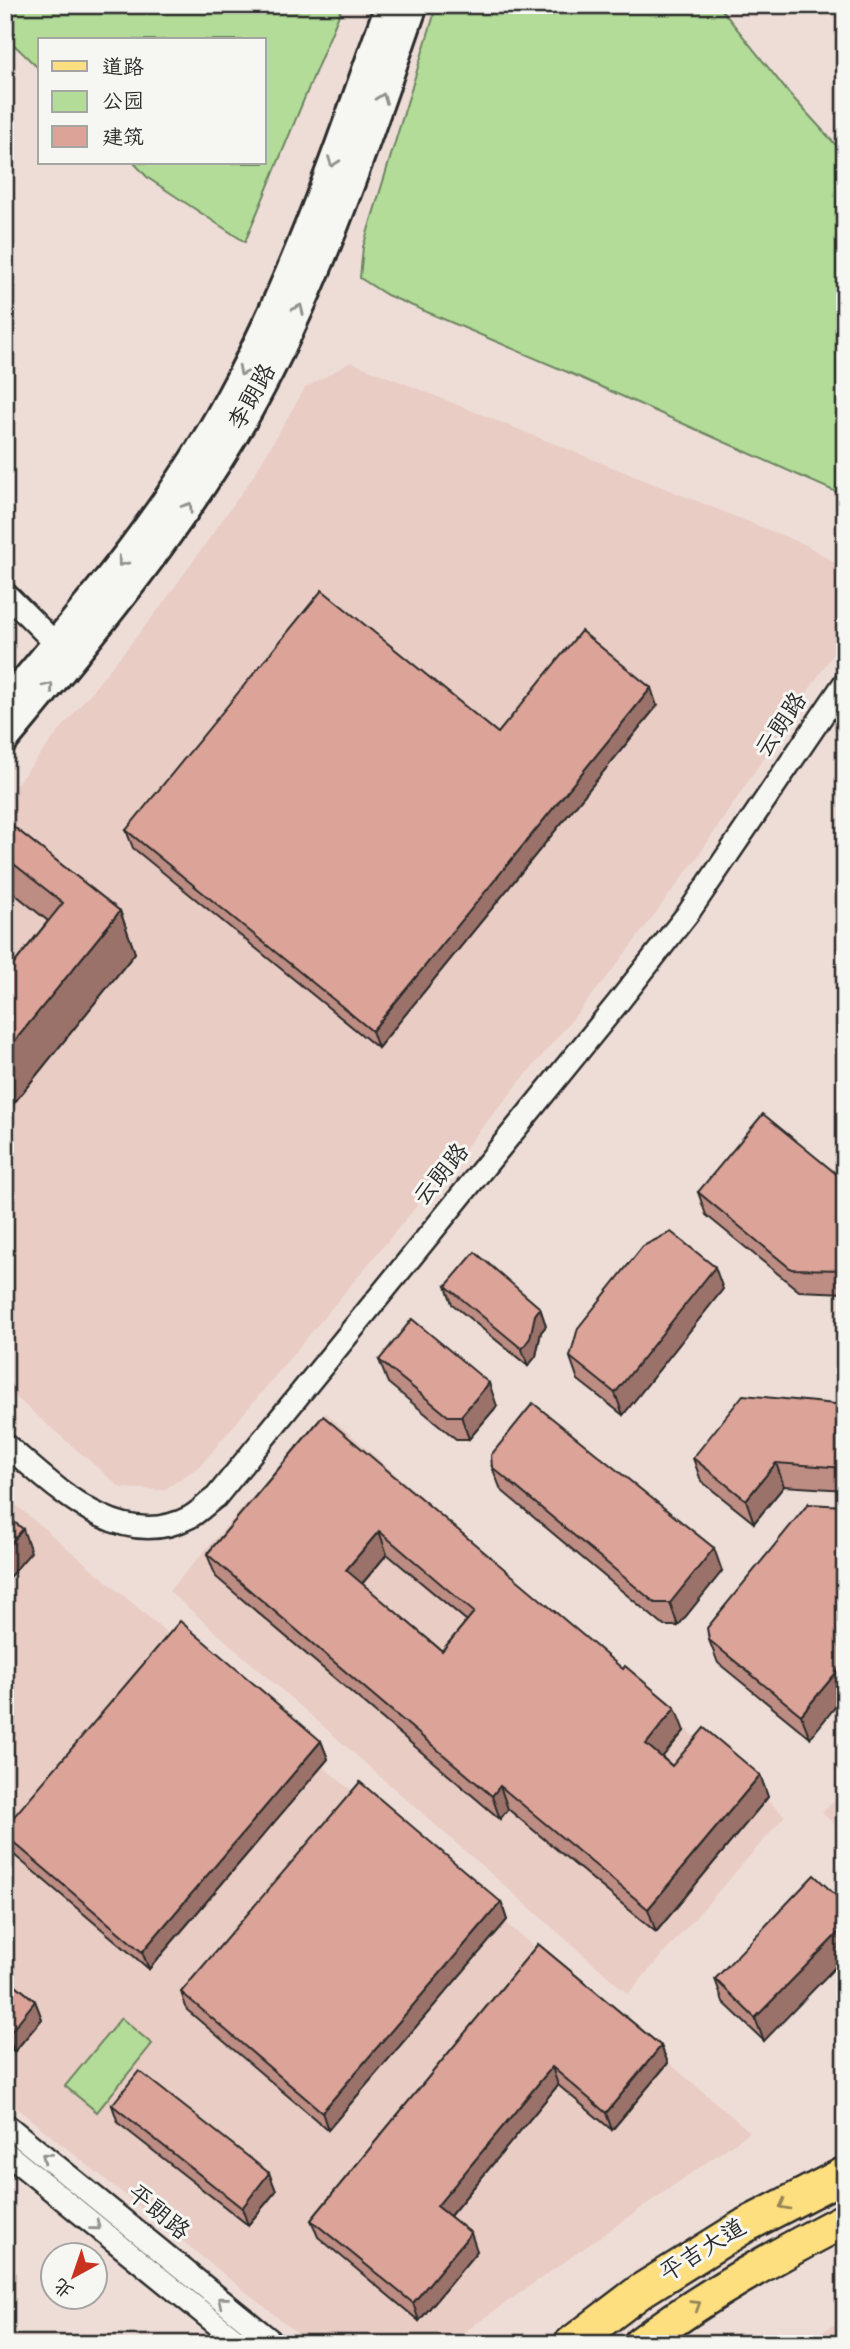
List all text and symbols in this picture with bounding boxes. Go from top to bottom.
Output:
legend [38,38,266,164]
text: 道路 [102,55,144,85]
text: 公园 [102,89,144,119]
one-way arrow [374,92,388,104]
text: 建筑 [102,125,144,155]
one-way arrow [327,155,341,167]
one-way arrow [291,304,305,317]
street label: 李朗路 [222,358,286,438]
one-way arrow [238,364,252,376]
one-way arrow [180,502,193,515]
one-way arrow [117,555,130,567]
one-way arrow [40,683,53,695]
street label: 云朗路 [749,687,817,765]
street label: 云朗路 [407,1137,479,1215]
one-way arrow [41,2153,54,2165]
street label: 平朗路 [118,2178,196,2250]
one-way arrow [779,2197,791,2211]
street label: 平吉大道 [654,2212,754,2292]
one-way arrow [88,2218,101,2230]
north arrow [38,2240,108,2310]
text: 北 [49,2270,81,2303]
one-way arrow [218,2296,230,2309]
one-way arrow [689,2301,702,2314]

